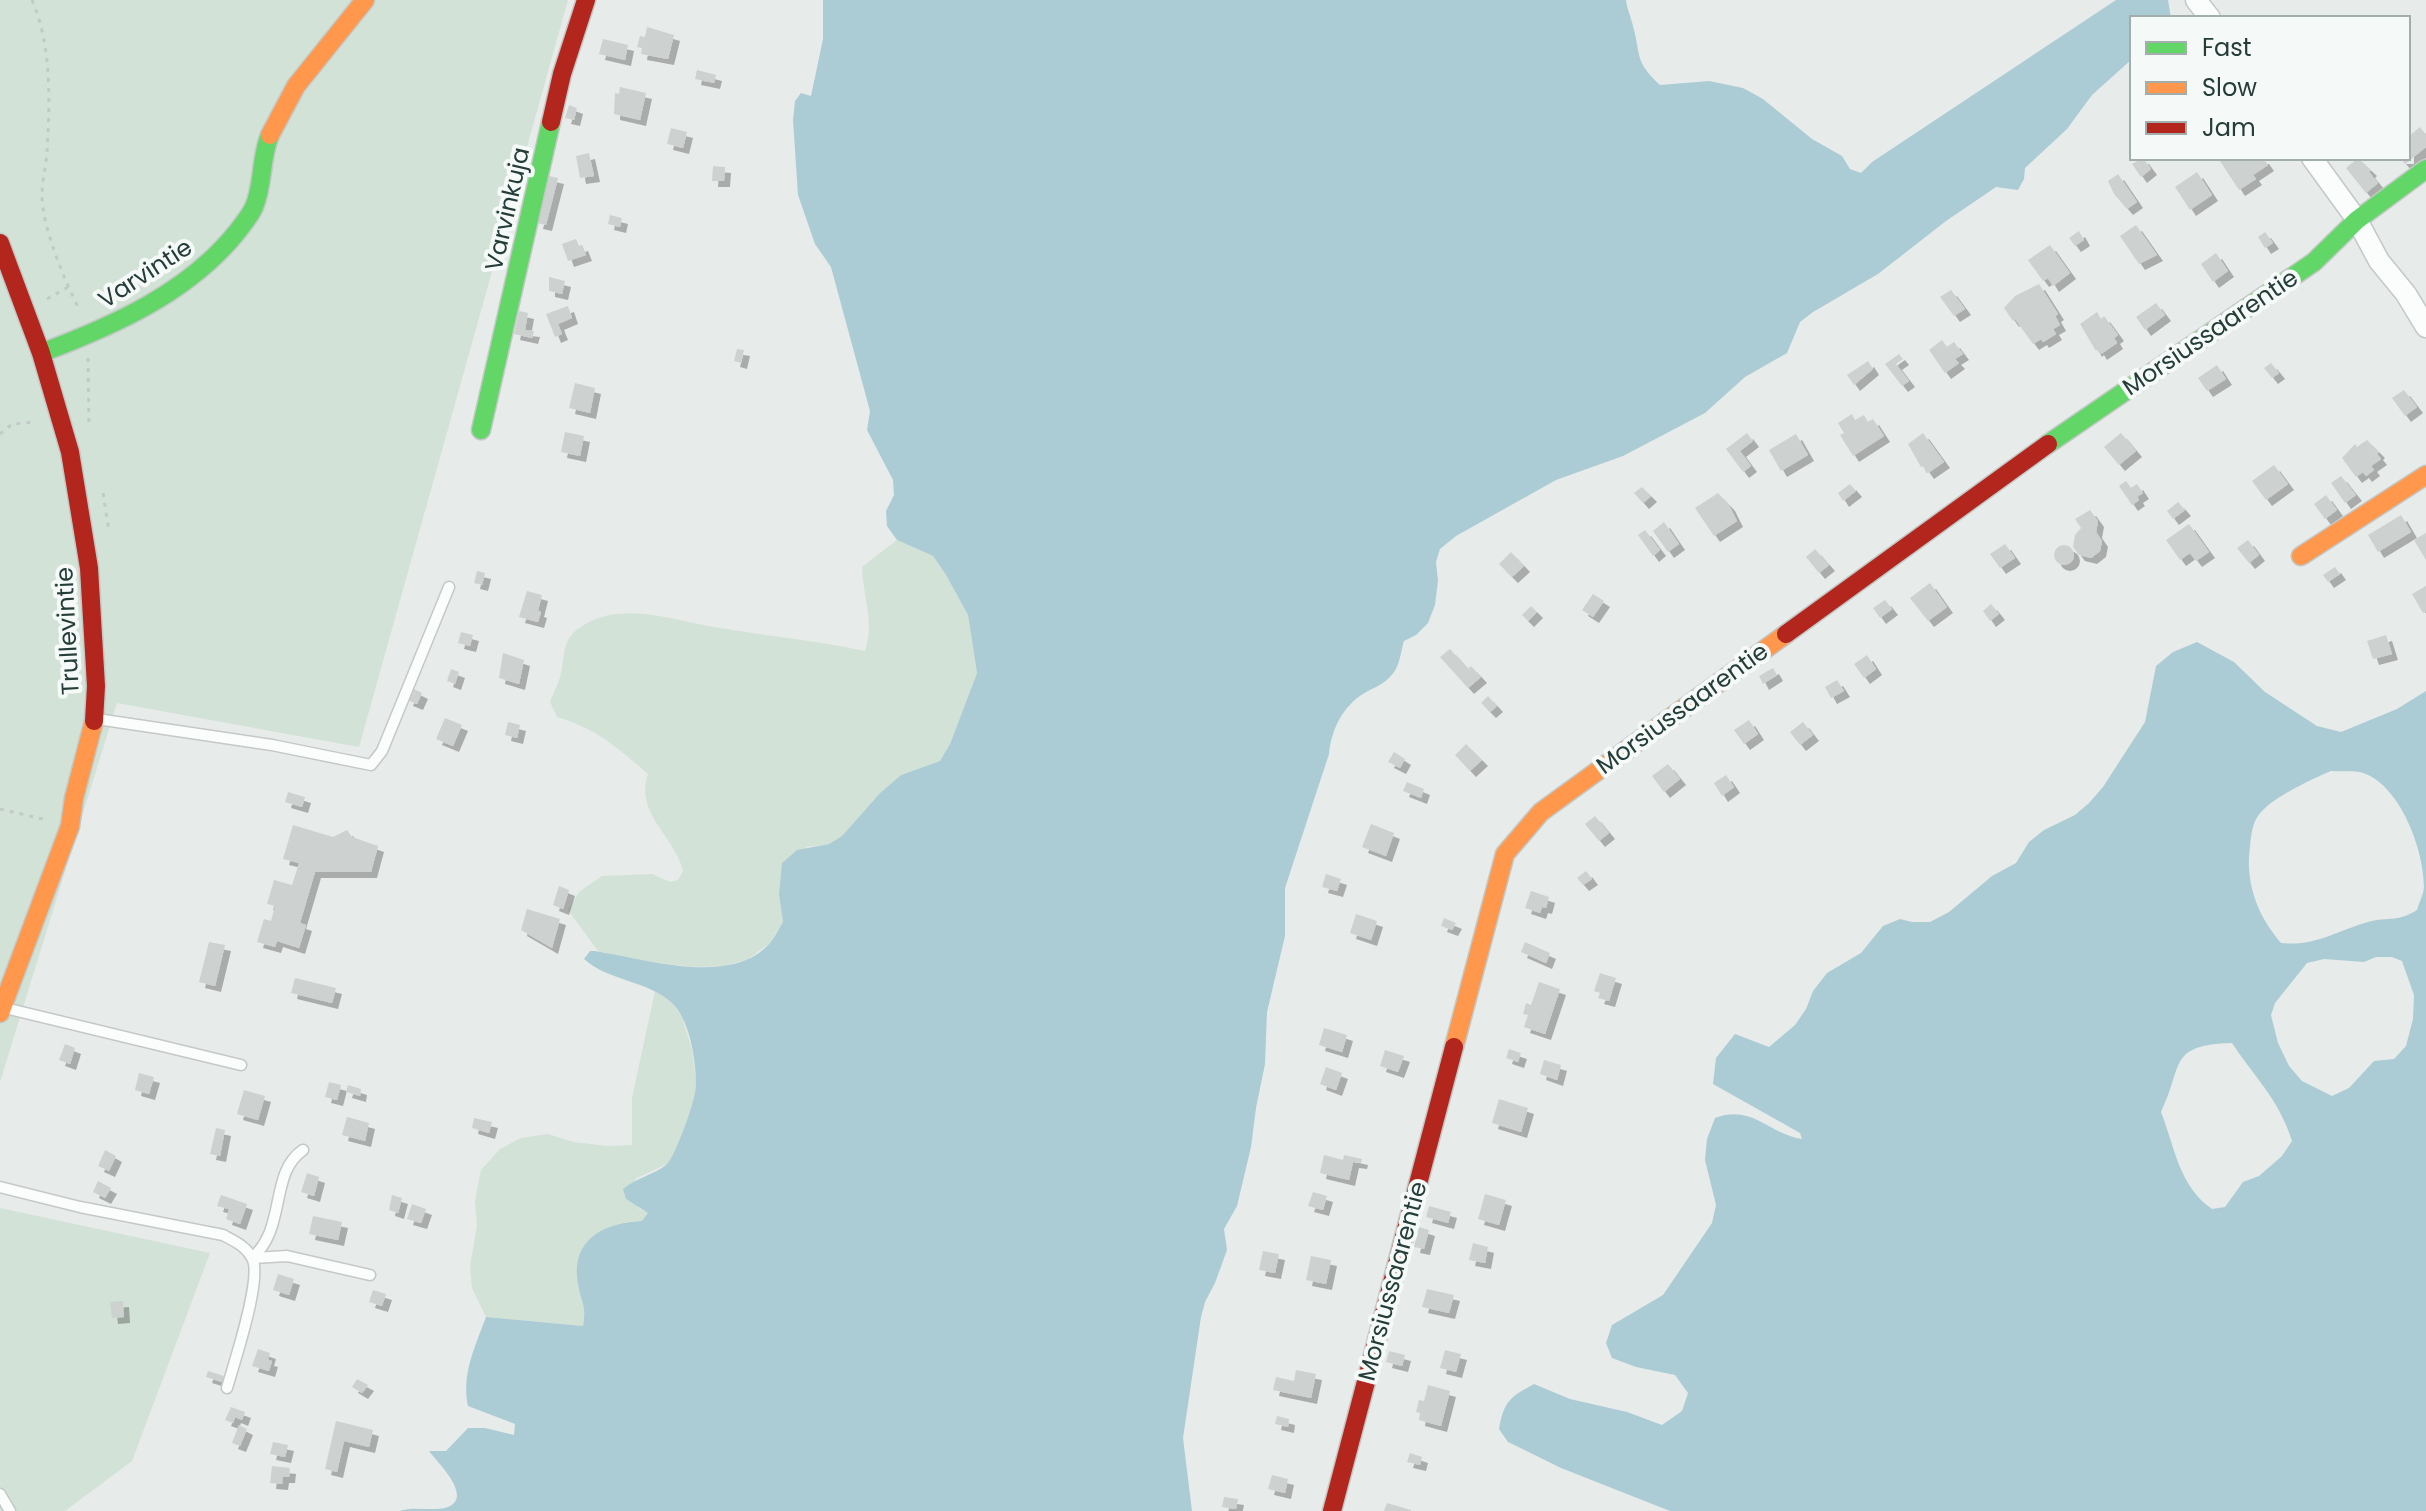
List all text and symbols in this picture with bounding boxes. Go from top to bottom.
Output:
legend [2130,16,2410,160]
text: Fast [2202,31,2252,64]
text: Slow [2202,71,2257,104]
text: Jam [2202,111,2256,144]
street label: Varvinkuja [477,144,537,274]
street label: Varvintie [92,230,198,316]
street label: Morsiussaarentie [2116,261,2304,403]
street label: Trullevintie [47,566,87,696]
street label: Morsiussaarentie [1589,634,1775,782]
street label: Morsiussaarentie [1350,1178,1434,1384]

